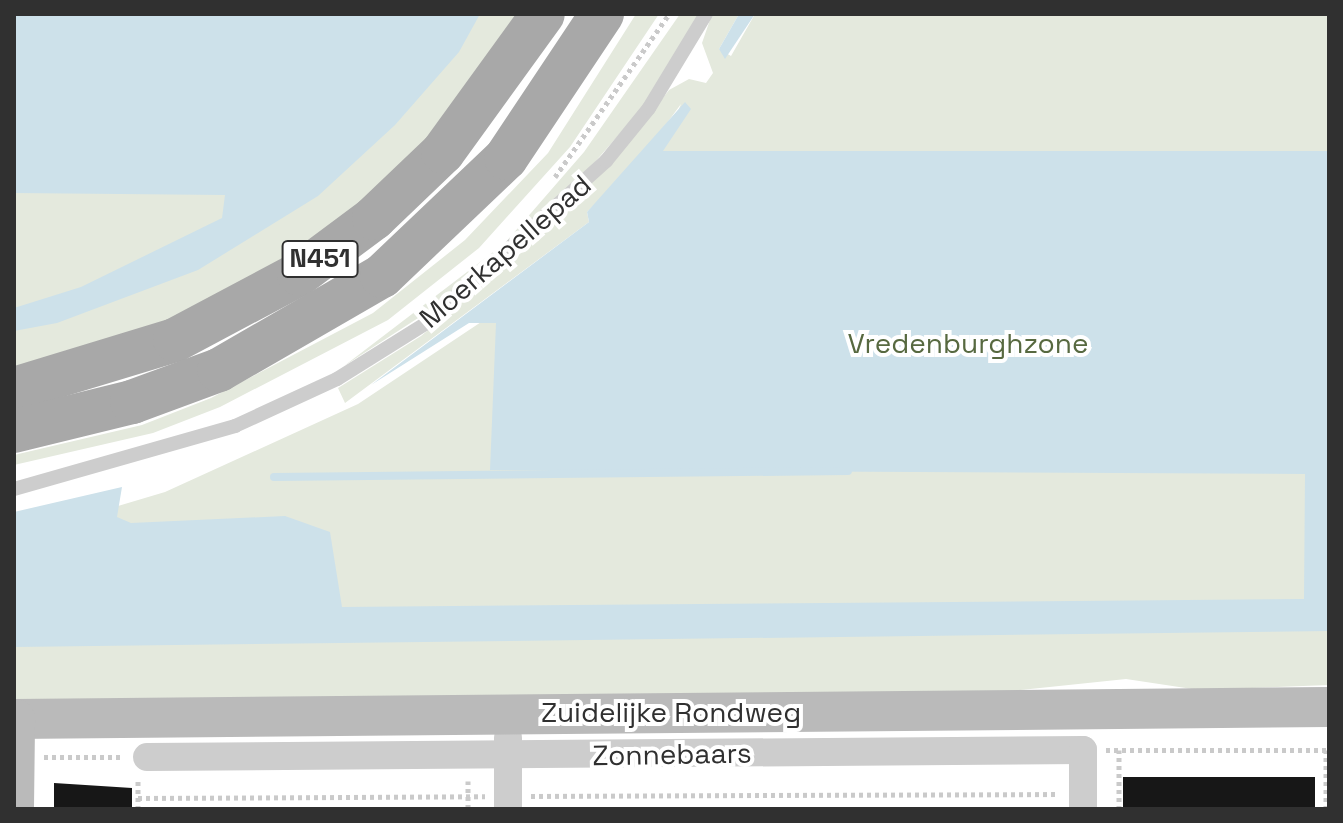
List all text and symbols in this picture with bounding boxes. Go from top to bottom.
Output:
street label: Moerkapellepad [412,167,598,335]
road number: N451 [280,237,360,281]
park label: Vredenburghzone [848,326,1088,360]
street label: Zuidelijke Rondweg [541,695,801,729]
street label: Zonnebaars [592,736,752,772]

